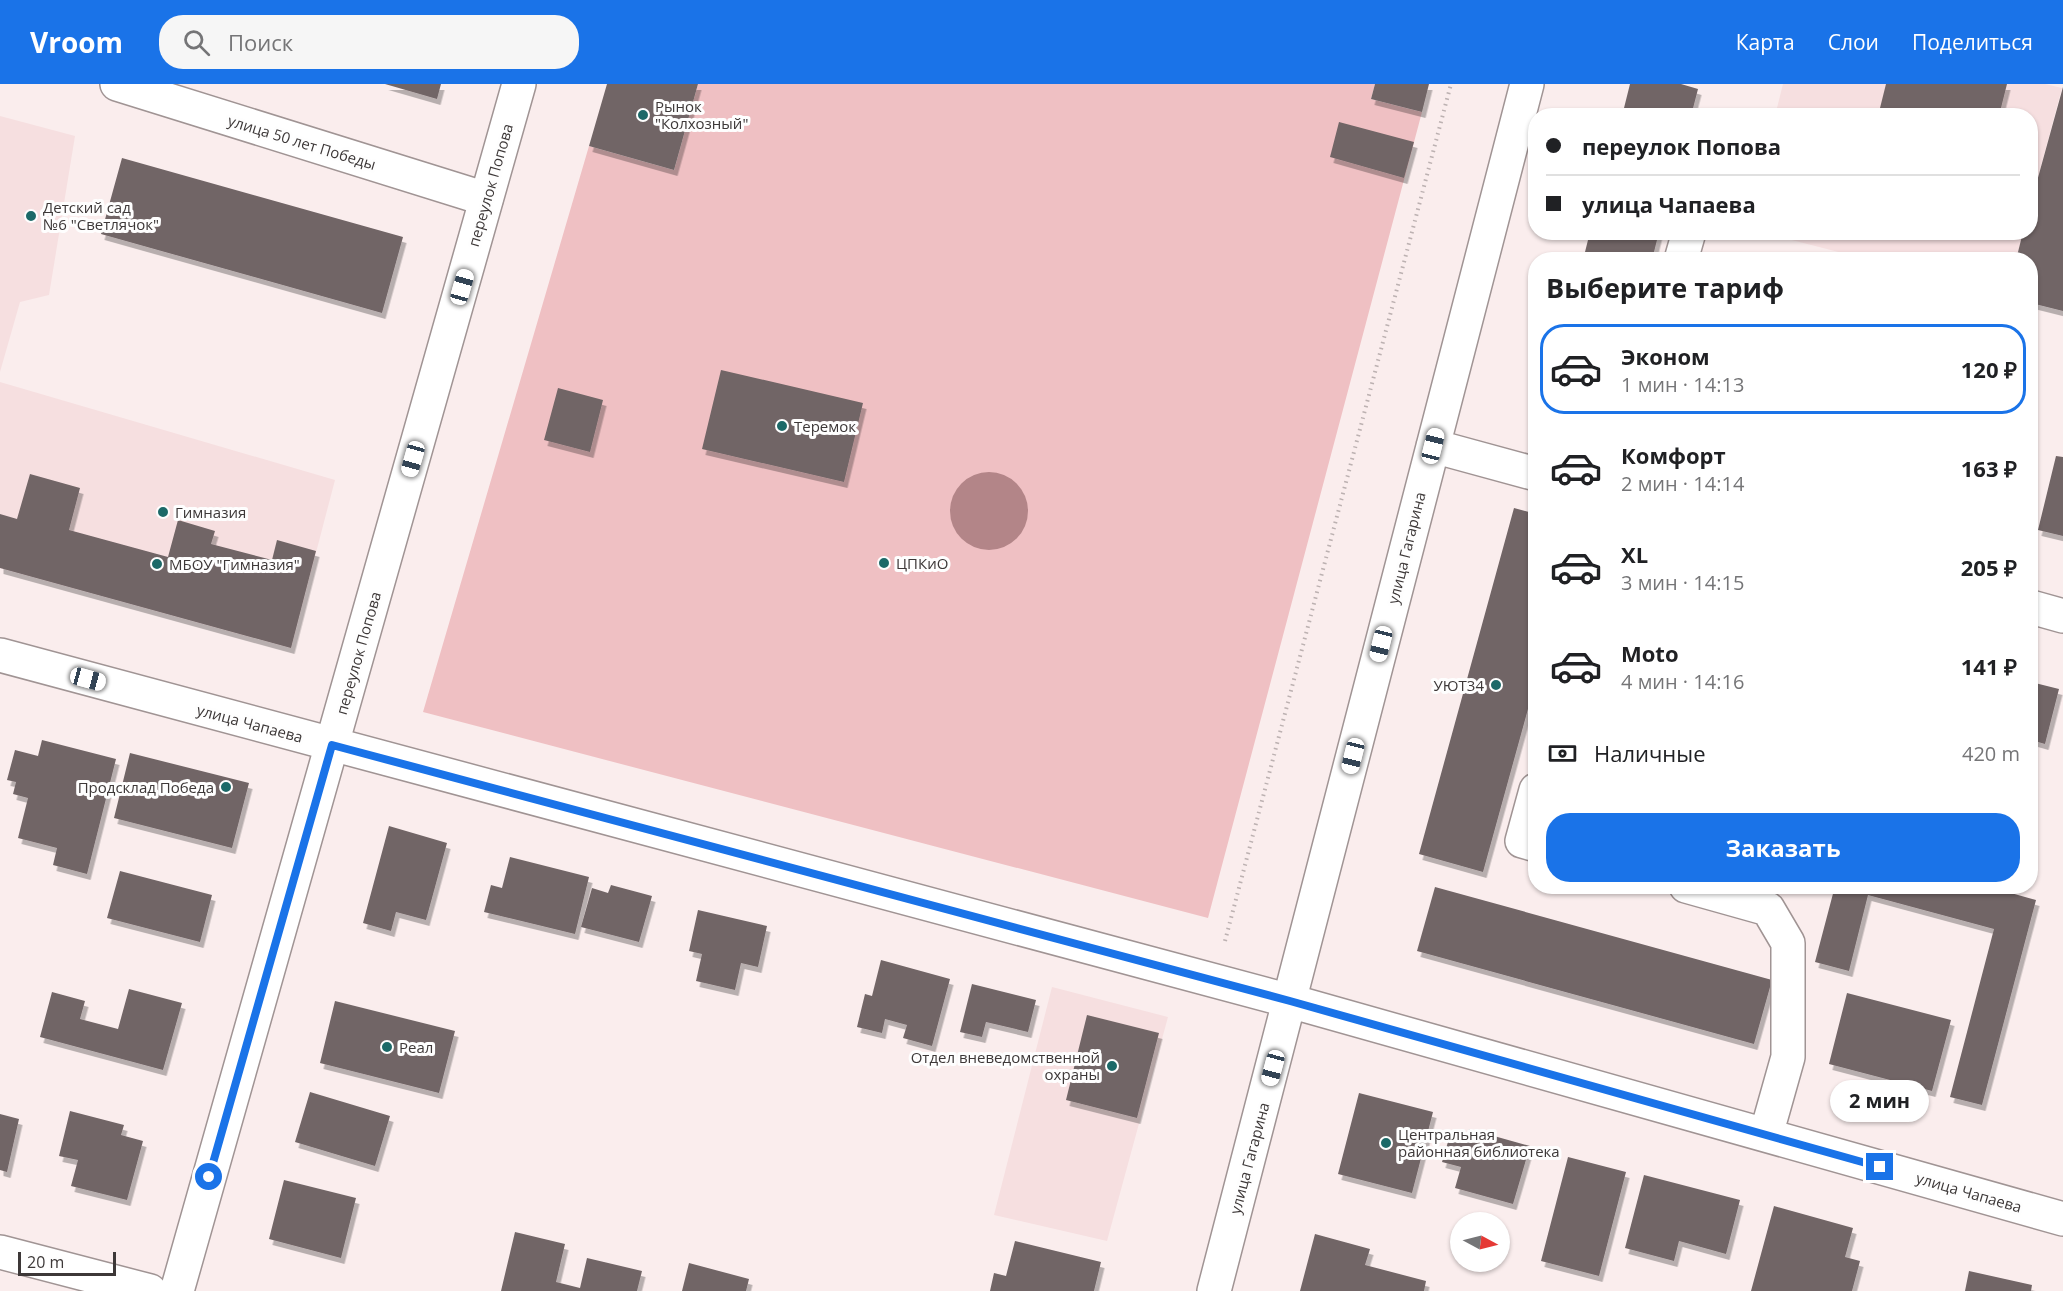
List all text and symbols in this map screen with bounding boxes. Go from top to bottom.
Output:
search box [159,15,579,69]
text: Vroom [30,23,123,61]
icon: search [180,26,213,59]
text: Поиск [228,27,293,57]
text: Карта [1736,28,1795,56]
text: Слои [1828,28,1879,56]
text: Поделиться [1912,28,2033,56]
place label: Рынок "Колхозный" [655,96,748,133]
marker: Рынок "Колхозный" [636,108,650,122]
street label: улица 50 лет Победы [226,110,378,174]
street label: переулок Попова [463,121,517,249]
text: переулок Попова [1582,131,1781,161]
text: улица Чапаева [1582,189,1756,219]
place label: Детский сад №6 "Светлячок" [43,197,159,234]
marker: Детский сад №6 "Светлячок" [24,209,38,223]
car [448,267,476,307]
text: Выберите тариф [1546,269,1784,306]
text: Эконом [1621,341,1710,371]
icon: car [1549,342,1603,396]
text: 120 ₽ [1961,354,2017,384]
text: 1 мин · 14:13 [1621,371,1744,398]
place label: Теремок [794,416,856,436]
marker: Теремок [775,419,789,433]
car [1420,426,1446,466]
car [399,439,427,479]
text: Комфорт [1621,440,1726,470]
icon: car [1549,441,1603,495]
text: 163 ₽ [1961,453,2017,483]
text: 2 мин · 14:14 [1621,470,1744,497]
street label: улица Гагарина [1382,490,1430,606]
place label: Гимназия [175,502,246,522]
marker: Гимназия [156,505,170,519]
text: XL [1621,539,1648,569]
icon: car [1549,540,1603,594]
text: 205 ₽ [1961,552,2017,582]
place label: ЦПКиО [896,553,948,573]
place label: МБОУ "Гимназия" [169,554,300,574]
marker: ЦПКиО [877,556,891,570]
marker: МБОУ "Гимназия" [150,557,164,571]
text: 3 мин · 14:15 [1621,569,1744,596]
street label: переулок Попова [331,589,385,717]
car [1368,624,1394,664]
text: Moto [1621,638,1679,668]
icon: car [1549,639,1603,693]
text: 141 ₽ [1961,651,2017,681]
car [68,666,108,692]
text: 4 мин · 14:16 [1621,668,1744,695]
place label: УЮТ34 [1434,675,1484,695]
marker: УЮТ34 [1489,678,1503,692]
street label: улица Чапаева [195,699,305,747]
car [1340,736,1366,776]
icon: cash [1546,737,1579,770]
text: Наличные [1594,738,1706,768]
text: 420 m [1962,740,2020,767]
place label: Продсклад Победа [78,777,214,797]
marker: Продсклад Победа [219,780,233,794]
button: Заказать [1546,813,2020,882]
place label: Реал [399,1037,433,1057]
marker: Реал [380,1040,394,1054]
place label: Отдел вневедомственной охраны [911,1047,1100,1084]
car [1260,1048,1286,1088]
marker: Отдел вневедомственной охраны [1105,1059,1119,1073]
callout: 2 мин [1830,1080,1930,1122]
text: 2 мин [1849,1087,1910,1114]
street label: улица Гагарина [1224,1100,1274,1216]
place label: Центральная районная библиотека [1398,1124,1560,1161]
marker: Центральная районная библиотека [1379,1136,1393,1150]
route end [1866,1153,1893,1180]
route start [195,1163,222,1190]
street label: улица Чапаева [1914,1167,2024,1217]
north arrow [1450,1212,1510,1272]
map controls [1450,1212,1510,1272]
scale bar [18,1249,116,1276]
text: 20 m [27,1251,64,1273]

